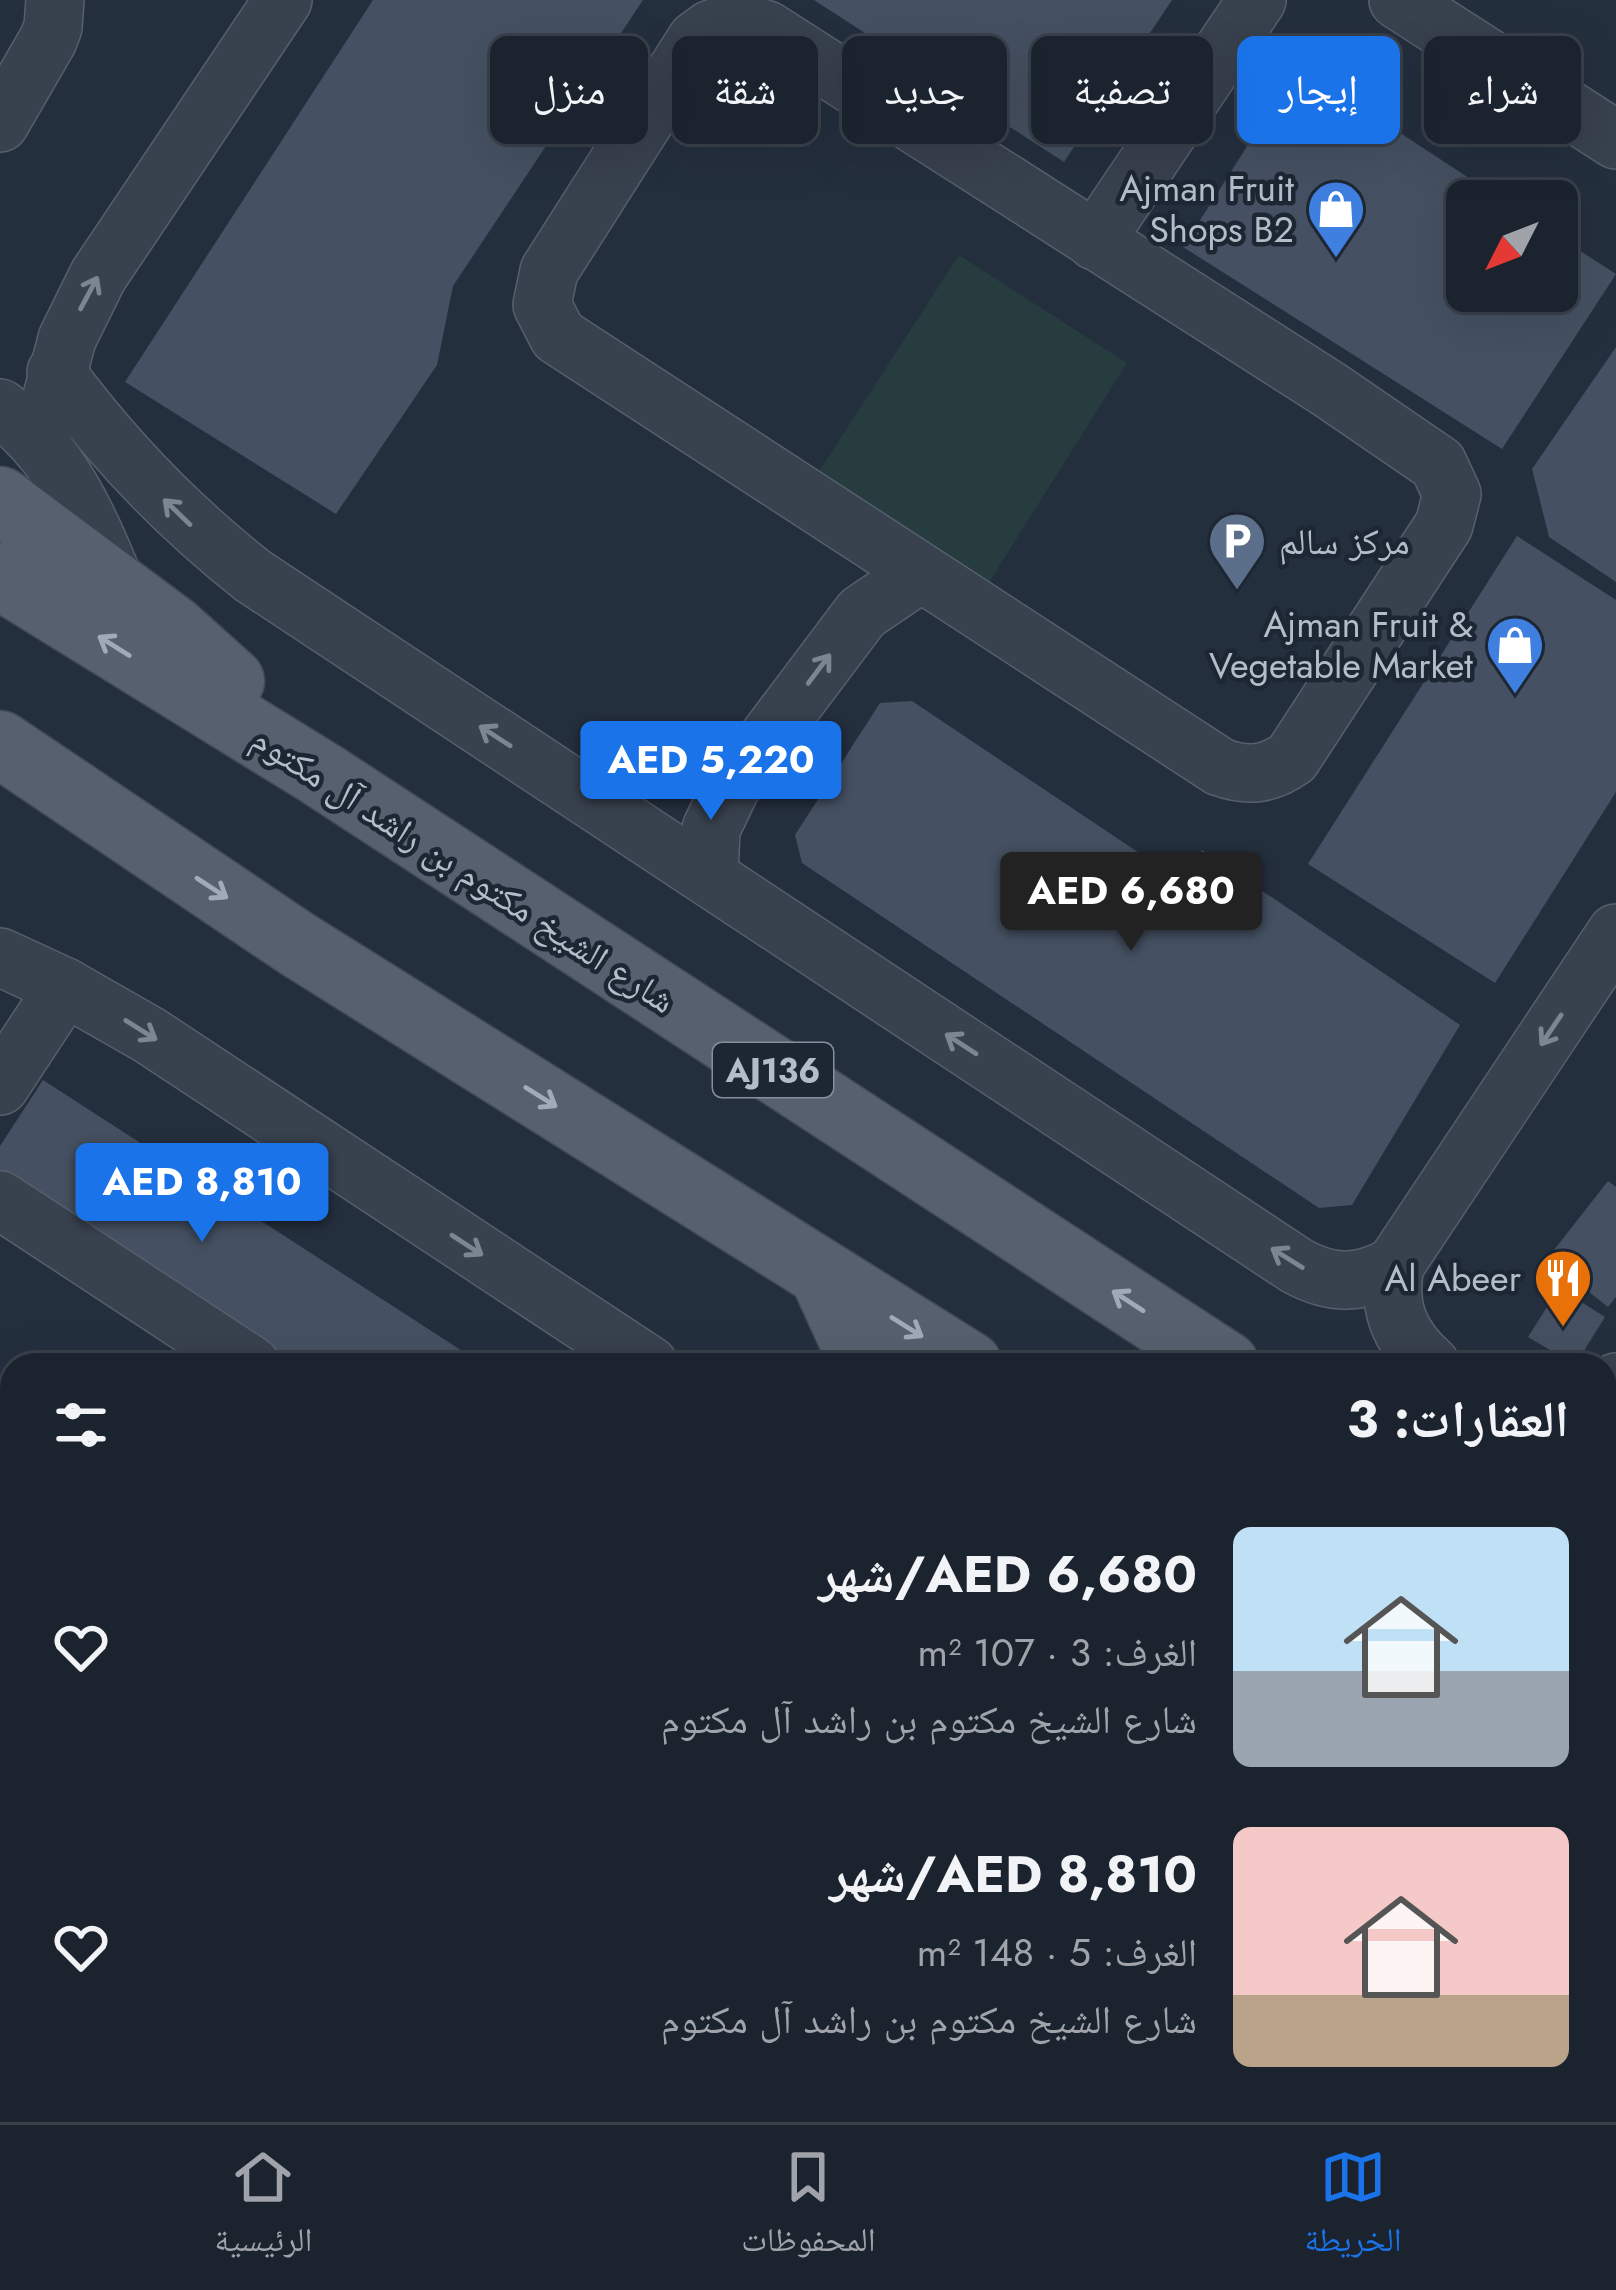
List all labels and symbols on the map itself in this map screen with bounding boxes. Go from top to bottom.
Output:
place label: Ajman Fruit Shops B2 [1120,162,1294,255]
shop icon: Ajman Fruit Shops B2 [1305,178,1367,260]
north arrow [1446,180,1578,312]
one-way arrow [79,276,102,312]
one-way arrow [163,499,192,527]
parking icon: مركز سالم [1206,510,1268,592]
place label: مركز سالم [1279,515,1410,567]
place label: Ajman Fruit & Vegetable Market [1209,598,1473,691]
shop icon: Ajman Fruit & Vegetable Market [1484,614,1546,696]
one-way arrow [98,634,132,658]
one-way arrow [805,653,831,685]
street label: شارع الشيخ مكتوم بن راشد آل مكتوم [242,712,686,1026]
pin: AED 5,220 [574,721,848,823]
one-way arrow [479,724,513,749]
pin: AED 6,680 [994,852,1268,954]
one-way arrow [194,876,228,901]
one-way arrow [1539,1012,1564,1046]
one-way arrow [123,1018,157,1042]
one-way arrow [945,1031,979,1056]
road number: AJ136 [713,1043,833,1097]
one-way arrow [523,1085,557,1109]
pin: AED 8,810 [65,1143,339,1245]
one-way arrow [449,1232,483,1257]
one-way arrow [1270,1246,1304,1271]
restaurant icon: Al Abeer [1532,1247,1594,1329]
place label: Al Abeer [1384,1252,1522,1304]
one-way arrow [1112,1289,1146,1314]
one-way arrow [889,1315,923,1339]

